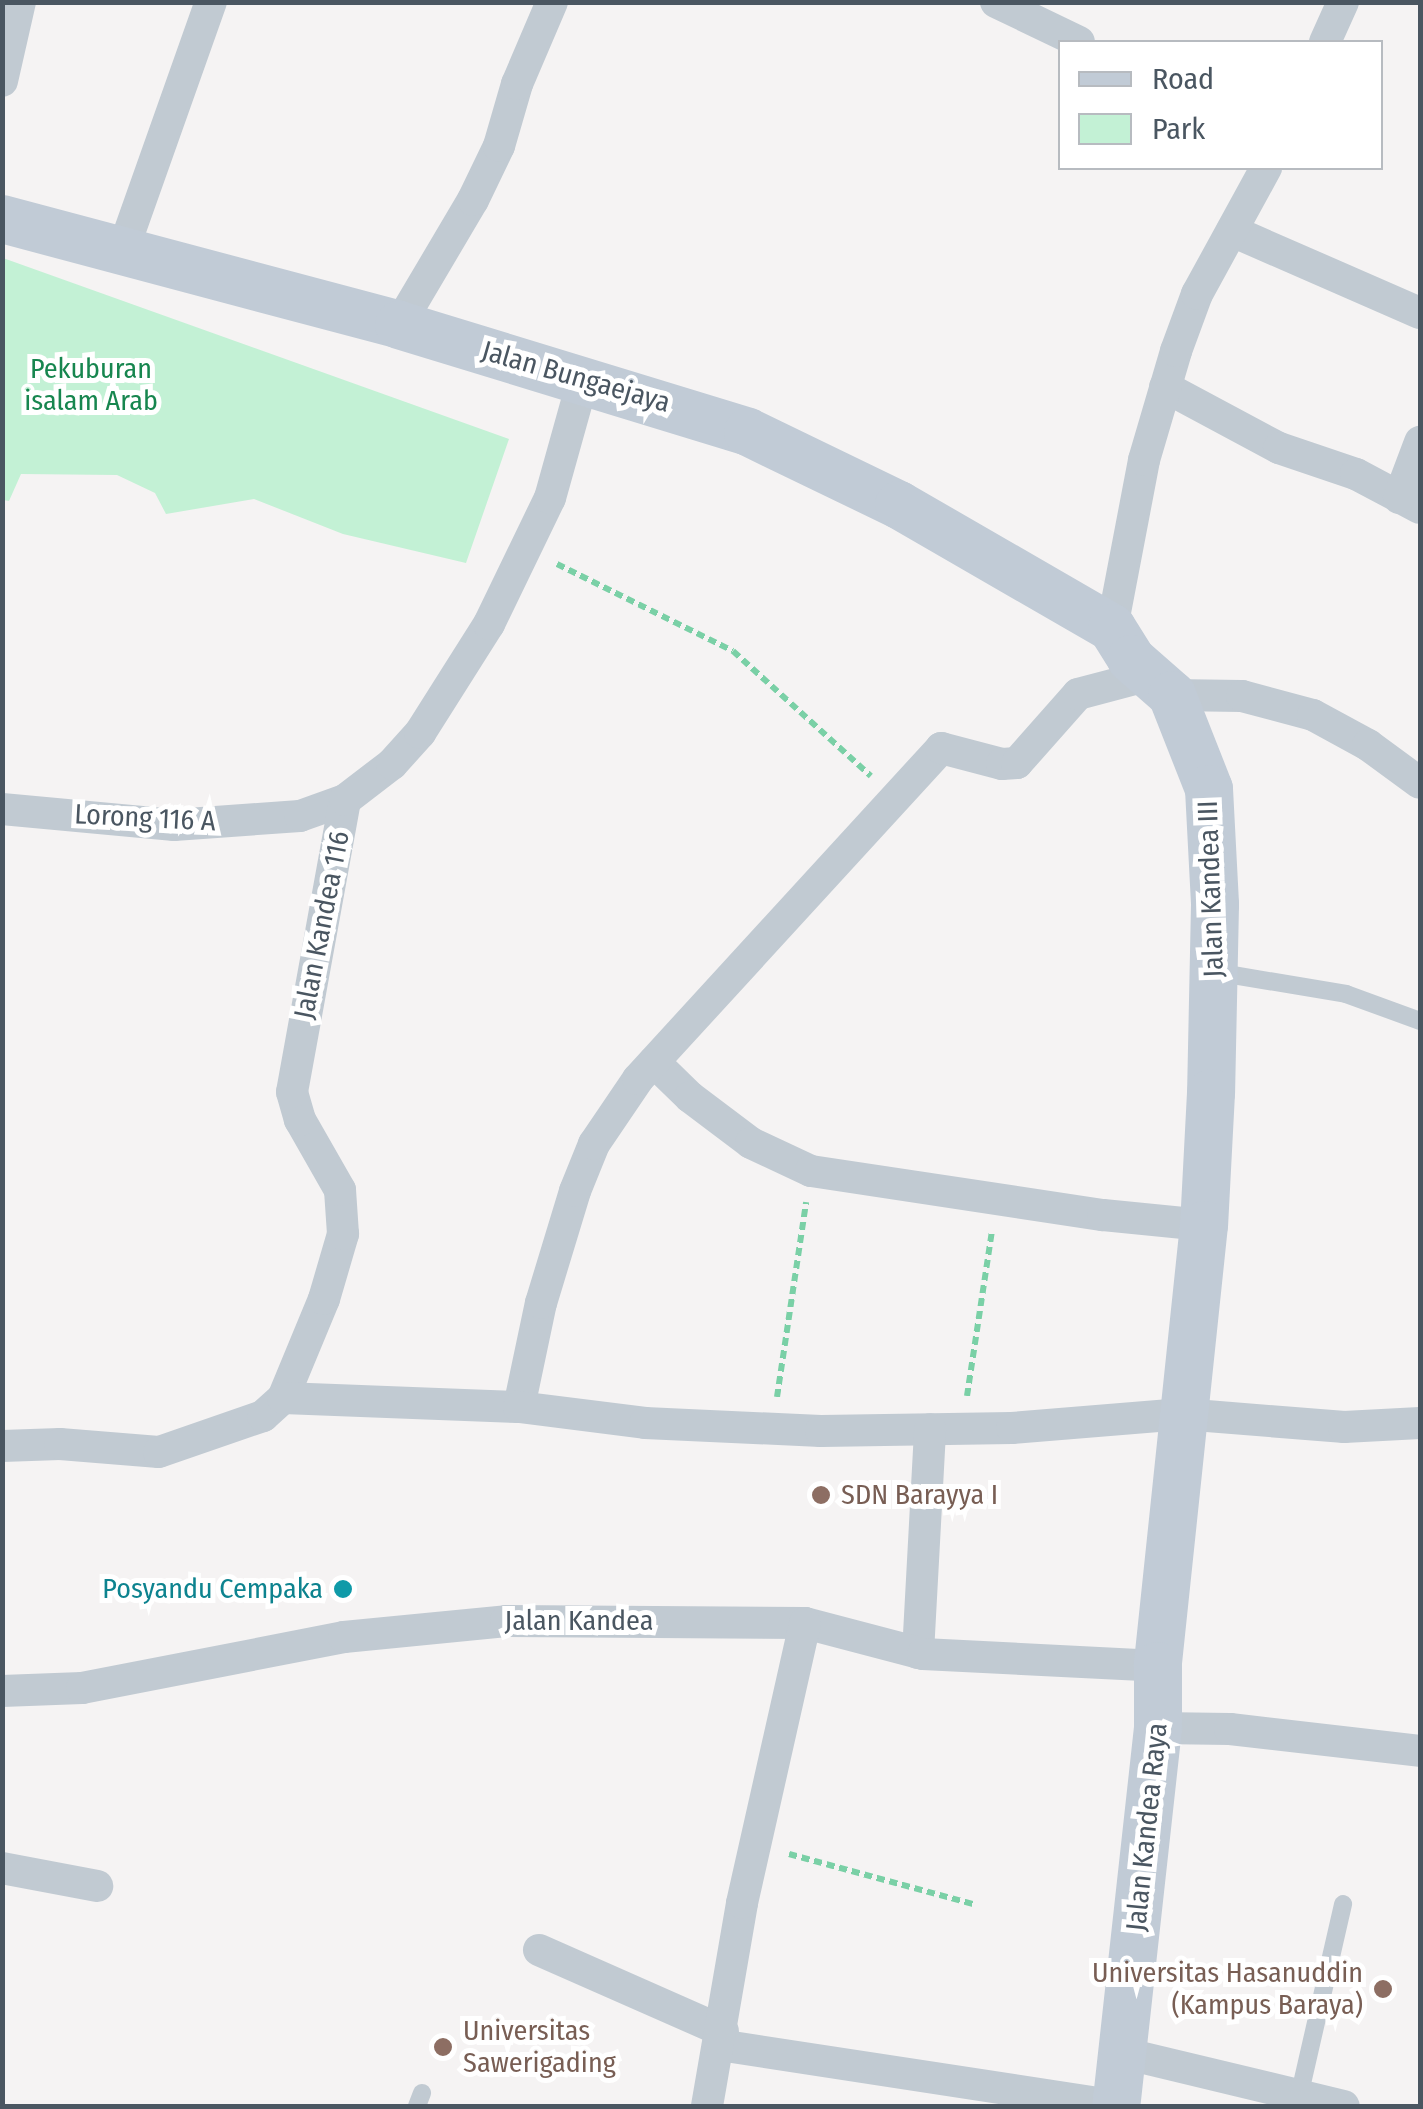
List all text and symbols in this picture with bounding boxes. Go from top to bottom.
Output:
legend [1058,40,1383,170]
text: Road [1152,61,1214,97]
text: Park [1152,111,1205,147]
street label: Jalan Bungaejaya [478,334,674,420]
park label: Pekuburan isalam Arab [24,352,158,418]
street label: Lorong 116 A [74,798,216,838]
street label: Jalan Kandea III [1191,800,1231,978]
street label: Jalan Kandea 116 [287,828,357,1022]
place label: SDN Barayya I [841,1478,998,1512]
marker: SDN Barayya I [810,1484,832,1506]
place label: Posyandu Cempaka [102,1572,323,1606]
marker: Posyandu Cempaka [332,1578,354,1600]
street label: Jalan Kandea [505,1604,653,1638]
street label: Jalan Kandea Raya [1119,1721,1175,1933]
place label: Universitas Hasanuddin (Kampus Baraya) [1092,1956,1363,2022]
marker: Universitas Hasanuddin (Kampus Baraya) [1372,1978,1394,2000]
place label: Universitas Sawerigading [463,2014,616,2080]
marker: Universitas Sawerigading [432,2036,454,2058]

